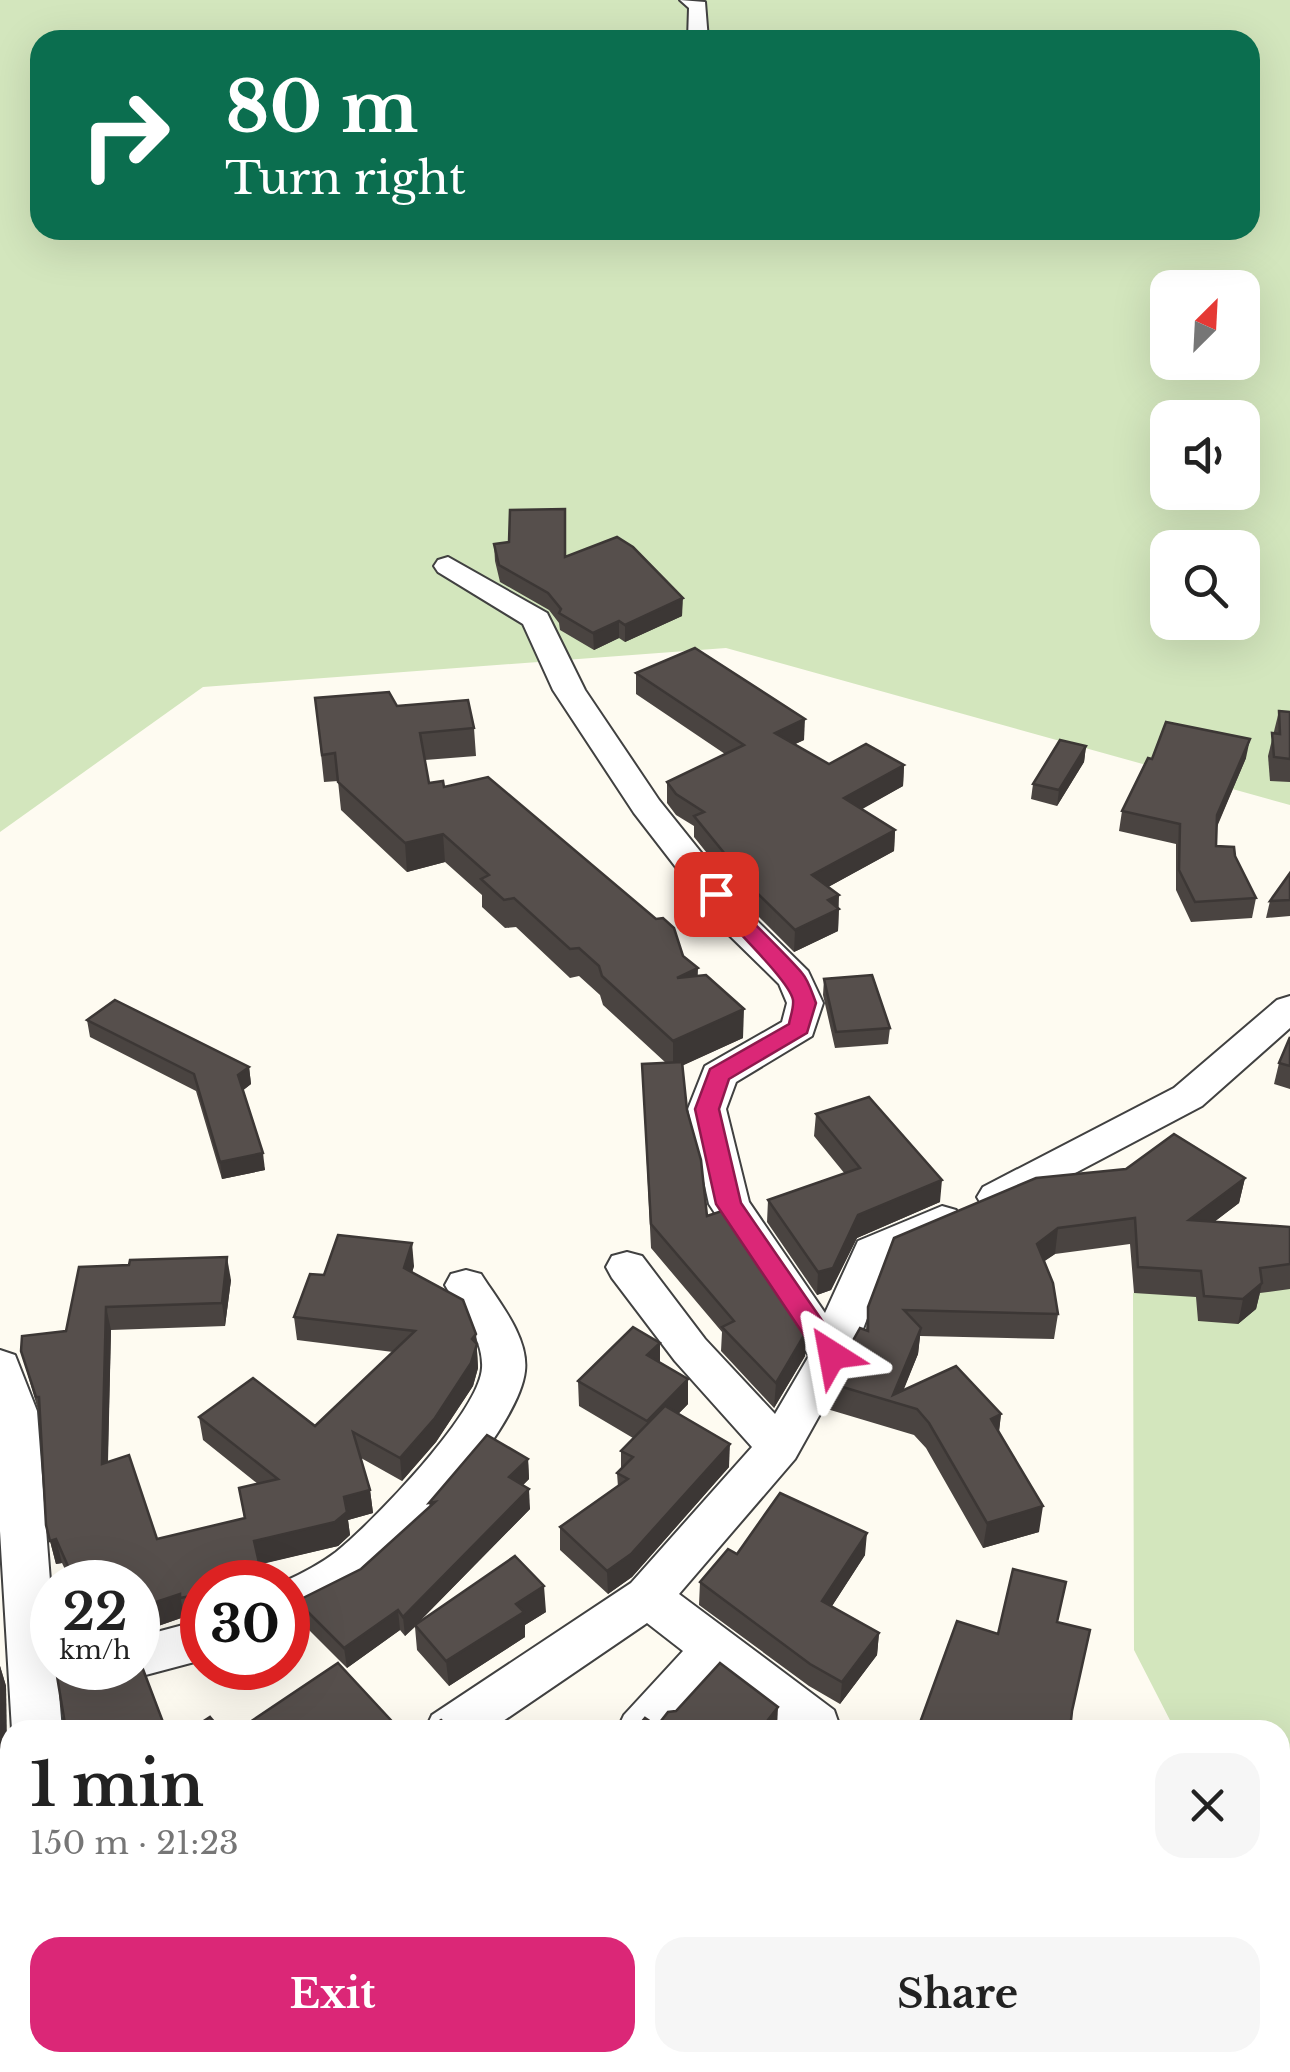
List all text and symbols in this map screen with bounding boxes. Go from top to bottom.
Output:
text: 80 m [225,64,418,151]
icon: right [60,70,190,200]
text: Turn right [225,150,466,206]
north arrow [1150,270,1260,380]
map controls [1150,270,1260,640]
button: sound [1150,400,1260,510]
button: search [1150,530,1260,640]
pin [674,852,759,937]
icon: arrive [689,867,744,922]
position arrow [780,1303,884,1407]
speed limit sign: 30 [180,1560,310,1690]
text: 22 [62,1581,128,1644]
text: km/h [60,1635,130,1666]
text: 1 min [30,1748,204,1822]
button: close [1155,1753,1260,1858]
text: 150 m · 21:23 [30,1823,239,1863]
button: Exit [30,1937,635,2052]
button: Share [655,1937,1260,2052]

